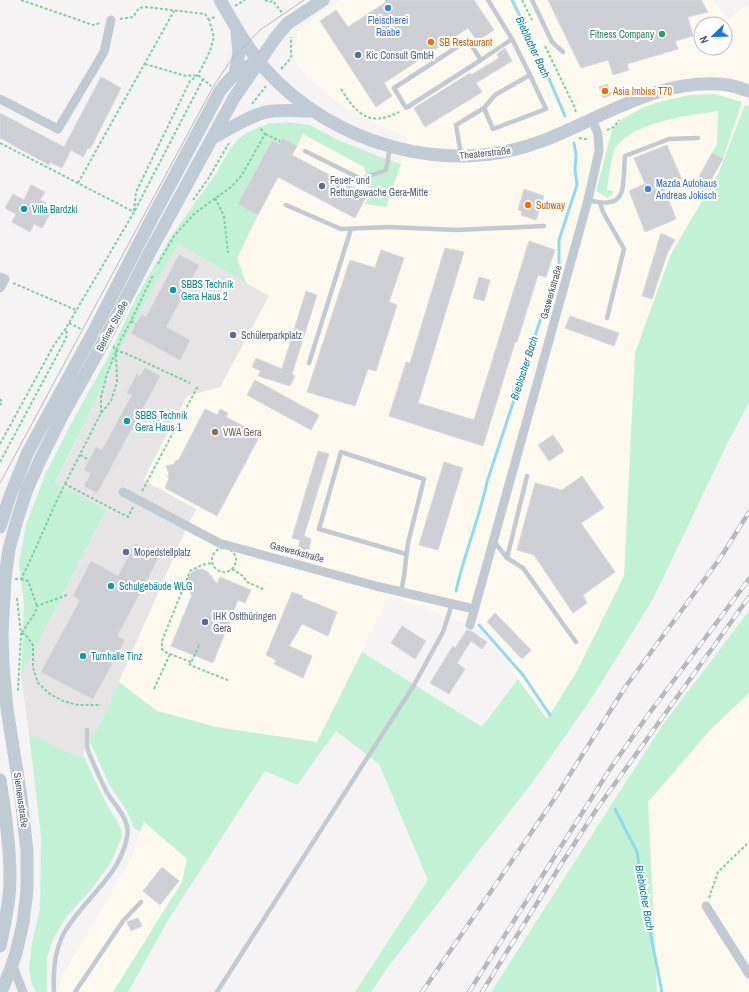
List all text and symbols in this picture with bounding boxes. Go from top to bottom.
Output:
marker: Fleischerei Raabe [383,3,393,13]
place label: Fleischerei Raabe [368,14,408,39]
water label: Bieblacher Bach [513,14,553,80]
north arrow [693,16,733,56]
place label: Fitness Company [590,28,655,41]
marker: Fitness Company [657,29,667,39]
text: N [696,34,712,46]
place label: SB Restaurant [439,36,493,49]
marker: SB Restaurant [426,37,436,47]
place label: Kic Consult GmbH [366,49,434,62]
marker: Kic Consult GmbH [353,50,363,60]
place label: Asia Imbiss T70 [612,85,673,98]
marker: Asia Imbiss T70 [600,86,610,96]
street label: Theaterstraße [459,144,512,162]
place label: Feuer- und Rettungswache Gera-Mitte [330,174,428,199]
place label: Mazda Autohaus Andreas Jokisch [655,177,717,202]
marker: Feuer- und Rettungswache Gera-Mitte [317,181,327,191]
marker: Mazda Autohaus Andreas Jokisch [643,184,653,194]
place label: Subway [536,199,566,212]
marker: Subway [523,200,533,210]
place label: Villa Bardzki [32,203,78,216]
marker: Villa Bardzki [19,204,29,214]
street label: Gaswerkstraße [537,263,565,321]
place label: SBBS Technik Gera Haus 2 [181,278,234,303]
marker: SBBS Technik Gera Haus 2 [168,285,178,295]
street label: Berliner Straße [93,298,131,354]
place label: Schülerparkplatz [241,329,302,342]
marker: Schülerparkplatz [228,330,238,340]
water label: Bieblacher Bach [507,334,541,402]
place label: SBBS Technik Gera Haus 1 [135,409,188,434]
marker: SBBS Technik Gera Haus 1 [122,416,132,426]
place label: VWA Gera [223,426,262,439]
marker: VWA Gera [210,427,220,437]
street label: Gaswerkstraße [268,539,326,566]
place label: Mopedstellplatz [134,546,191,559]
marker: Mopedstellplatz [121,547,131,557]
place label: Schulgebäude WLG [119,580,192,593]
marker: Schulgebäude WLG [106,581,116,591]
place label: IHK Ostthüringen Gera [213,610,276,635]
marker: IHK Ostthüringen Gera [200,617,210,627]
place label: Turnhalle Tinz [91,650,142,663]
marker: Turnhalle Tinz [78,651,88,661]
street label: Siemensstraße [11,772,31,829]
water label: Bieblacher Bach [632,864,658,932]

